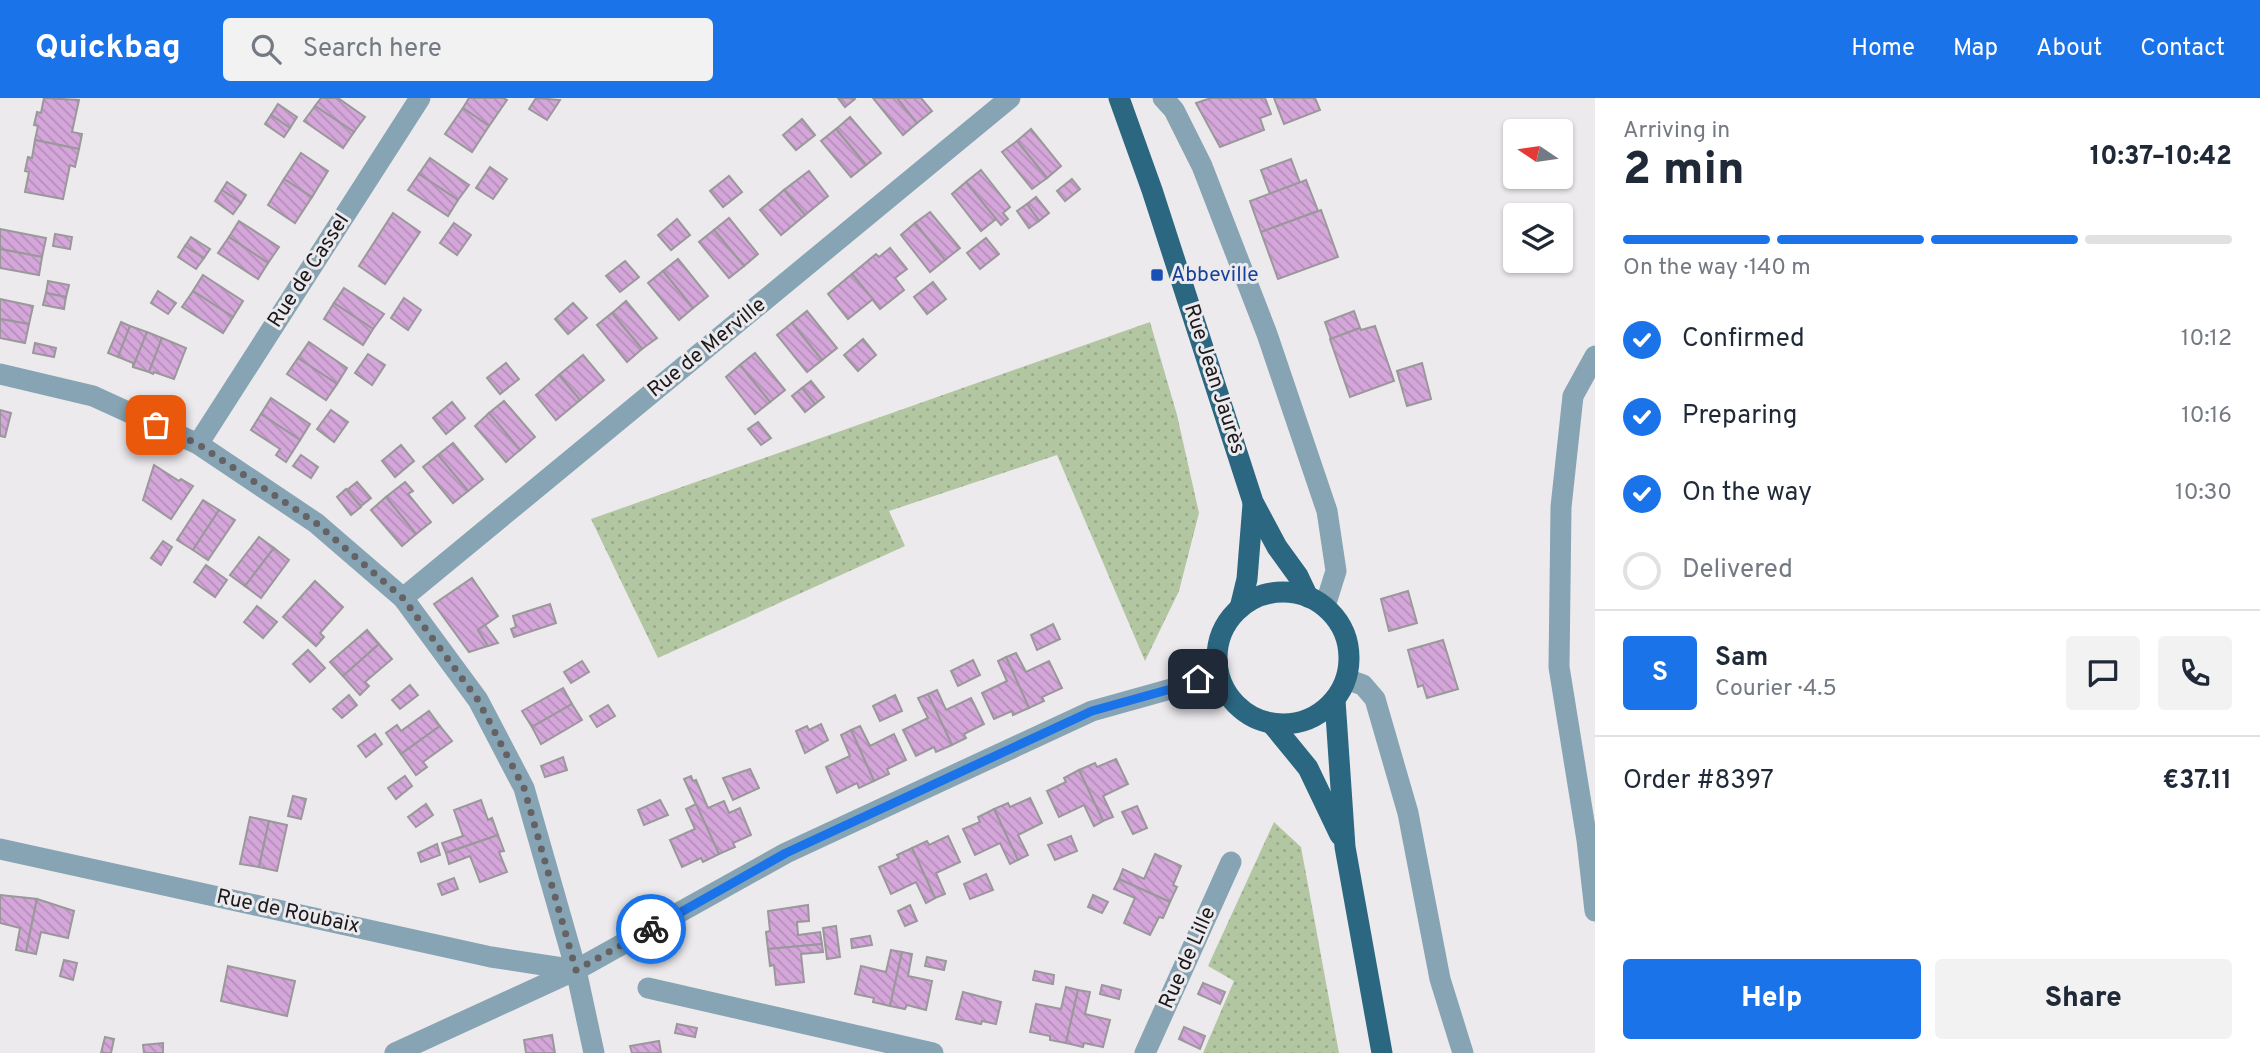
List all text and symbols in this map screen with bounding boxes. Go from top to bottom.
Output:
search box [223,18,713,81]
text: Quickbag [35,28,181,70]
icon: search [247,30,285,68]
text: Search here [303,33,442,66]
text: Home [1851,34,1915,64]
text: Map [1953,34,1998,64]
text: About [2036,34,2102,64]
text: Contact [2140,34,2225,64]
text: Arriving in [1623,117,1730,146]
north arrow [1503,119,1573,189]
map controls [1503,119,1573,273]
text: 10:37–10:42 [2090,141,2232,174]
text: 2 min [1623,142,1745,201]
button: layers [1503,203,1573,273]
street label: Rue de Cassel [262,209,356,333]
text: On the way · 140 m [1623,254,1811,283]
place label: Abbeville [1171,262,1258,289]
marker: Abbeville [1149,267,1165,283]
street label: Rue de Merville [642,292,772,404]
street label: Rue Jean Jaurès [1177,301,1251,457]
icon: check [1623,321,1661,359]
text: Confirmed [1682,323,1805,356]
text: 10:12 [2181,325,2232,354]
pin [126,395,186,455]
icon: check [1623,398,1661,436]
text: Preparing [1682,400,1797,433]
text: 10:16 [2181,402,2232,431]
icon: bag [137,406,175,444]
icon: check [1623,475,1661,513]
text: On the way [1682,477,1812,510]
text: 10:30 [2175,479,2232,508]
text: Delivered [1682,554,1793,587]
button: chat [2066,636,2140,710]
button: phone [2158,636,2232,710]
text: Sam [1715,642,1768,675]
pin [1168,649,1228,709]
text: S [1652,657,1668,690]
icon: home [1179,660,1217,698]
text: Courier · 4.5 [1715,675,1837,704]
text: Order #8397 [1623,765,1774,798]
text: €37.11 [2163,765,2232,798]
street label: Rue de Roubaix [214,884,362,940]
courier [616,894,686,964]
street label: Rue de Lille [1153,903,1223,1013]
icon: bike [632,910,670,948]
button: Help [1623,959,1921,1039]
button: Share [1935,959,2232,1039]

